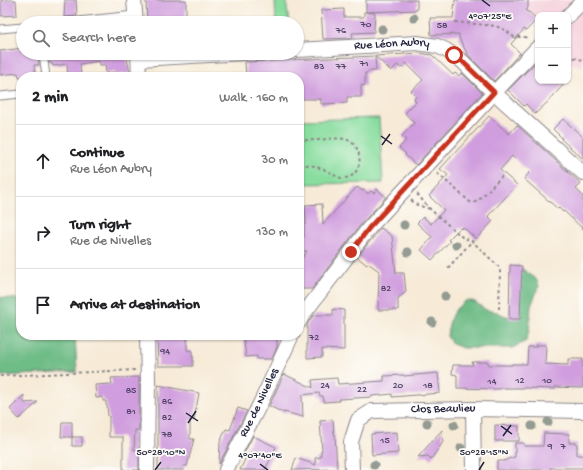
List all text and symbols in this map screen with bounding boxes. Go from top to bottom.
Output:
text: 4°07'25"E [468,11,512,23]
map controls [535,12,571,84]
button: + [535,12,571,48]
search box [16,16,304,60]
house number: 70 [360,19,372,31]
house number: 58 [437,20,448,32]
house number: 76 [335,25,347,37]
icon: search [30,27,52,49]
text: Search here [62,29,136,47]
street label: Rue Léon Aubry [354,36,431,54]
route start [445,46,463,64]
button: − [535,48,571,84]
house number: 71 [358,58,369,70]
house number: 83 [314,61,324,73]
house number: 77 [335,61,347,73]
text: 2 min [32,88,68,108]
text: Walk · 160 m [219,91,288,106]
text: Continue [70,144,124,162]
icon: ahead [32,150,54,172]
text: 30 m [262,153,288,168]
text: Rue Léon Aubry [70,162,152,177]
text: Turn right [70,216,130,234]
icon: right [32,222,54,244]
text: 130 m [256,225,288,240]
text: Rue de Nivelles [70,234,151,249]
route end [342,243,360,261]
house number: 82 [381,283,391,295]
icon: arrive [32,294,54,316]
text: Arrive at destination [70,296,200,314]
house number: 72 [308,332,319,344]
house number: 94 [159,346,170,358]
street label: Rue de Nivelles [237,366,283,440]
house number: 12 [515,375,525,387]
house number: 10 [541,375,552,387]
house number: 14 [487,376,497,388]
house number: 24 [320,380,330,392]
house number: 20 [393,380,404,392]
house number: 18 [422,380,433,392]
house number: 22 [357,384,367,396]
house number: 85 [126,385,136,397]
house number: 86 [162,396,173,408]
street label: Clos Beaulieu [411,402,476,417]
house number: 81 [126,406,136,418]
house number: 82 [162,412,172,424]
house number: 78 [161,429,173,441]
house number: 15 [379,435,390,447]
house number: 9 [546,441,553,453]
house number: 7 [559,441,566,453]
text: 50°28'10"N [137,447,186,459]
text: 50°28'15"N [460,447,509,459]
text: 4°07'40"E [238,450,282,462]

